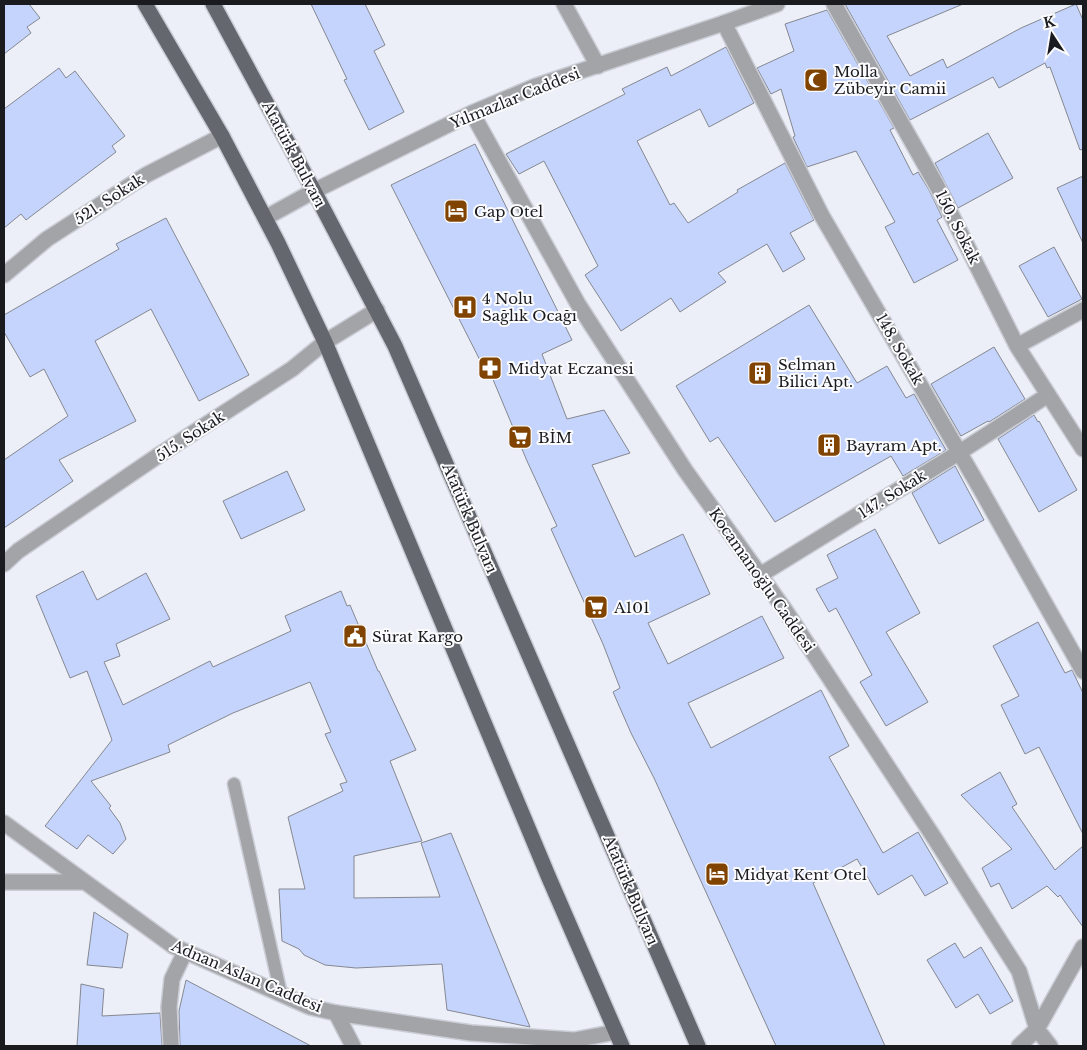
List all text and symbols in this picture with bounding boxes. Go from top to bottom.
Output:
north arrow [1027,10,1077,60]
text: K [1042,12,1057,32]
place label: Molla Zübeyir Camii [834,62,946,98]
street label: Yılmazlar Caddesi [446,63,583,133]
mosque icon: Molla Zübeyir Camii [803,67,829,93]
street label: Atatürk Bulvarı [258,97,330,210]
street label: 521. Sokak [71,169,148,228]
street label: 150. Sokak [931,187,985,268]
hotel icon: Gap Otel [443,198,469,224]
place label: Gap Otel [474,202,543,221]
place label: 4 Nolu Sağlık Ocağı [482,289,577,325]
hospital icon: 4 Nolu Sağlık Ocağı [452,294,478,320]
street label: 148. Sokak [872,310,928,389]
pharmacy icon: Midyat Eczanesi [477,355,503,381]
place label: Selman Bilici Apt. [778,355,853,391]
place label: Midyat Eczanesi [508,359,634,378]
building icon: Selman Bilici Apt. [747,360,773,386]
street label: 515. Sokak [152,406,229,465]
supermarket icon: BİM [507,424,533,450]
place label: BİM [538,428,572,447]
building icon: Bayram Apt. [816,432,842,458]
place label: Bayram Apt. [846,436,942,455]
street label: Atatürk Bulvarı [438,459,502,576]
street label: 147. Sokak [854,465,930,522]
street label: Kocamanoğlu Caddesi [705,504,819,656]
supermarket icon: A101 [583,594,609,620]
place label: A101 [613,598,650,617]
public building icon: Sürat Kargo [342,623,368,649]
place label: Sürat Kargo [372,627,463,646]
street label: Atatürk Bulvarı [599,831,663,948]
hotel icon: Midyat Kent Otel [704,861,730,887]
place label: Midyat Kent Otel [734,865,867,884]
street label: Adnan Aslan Caddesi [168,935,325,1016]

